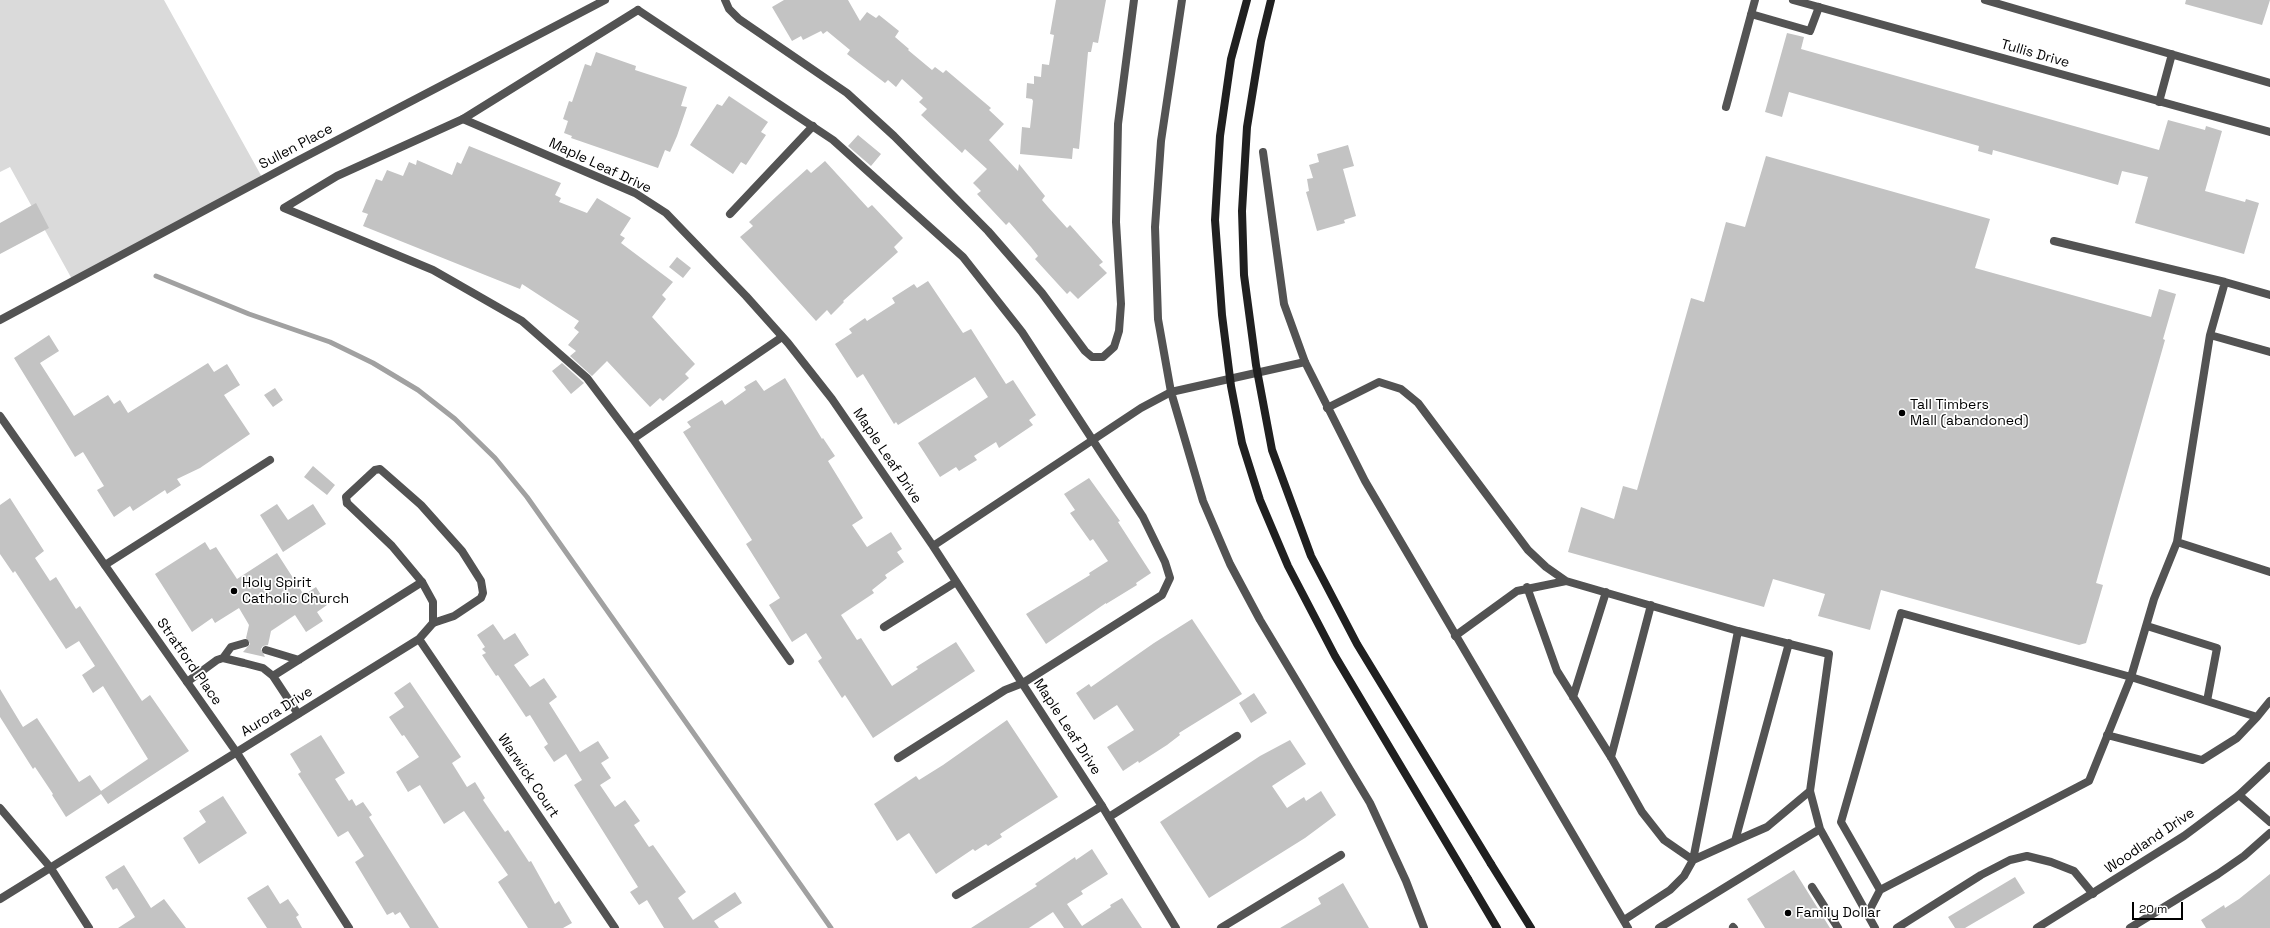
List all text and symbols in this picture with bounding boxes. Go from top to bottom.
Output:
street label: Tullis Drive [1999,36,2071,72]
street label: Sullen Place [256,121,336,173]
street label: Maple Leaf Drive [546,135,654,197]
place label: Tall Timbers Mall (abandoned) [1910,397,2028,430]
street label: Maple Leaf Drive [849,405,925,507]
marker: Tall Timbers Mall (abandoned) [1897,408,1907,418]
place label: Holy Spirit Catholic Church [242,575,349,608]
marker: Holy Spirit Catholic Church [229,586,239,596]
street label: Stratford Place [153,615,225,709]
street label: Maple Leaf Drive [1030,676,1104,778]
street label: Aurora Drive [238,683,316,741]
street label: Warwick Court [494,731,562,821]
street label: Woodland Drive [2102,805,2198,877]
scale bar [2134,894,2185,920]
text: 20 m [2139,901,2167,917]
place label: Family Dollar [1796,905,1881,921]
marker: Family Dollar [1783,908,1793,918]

